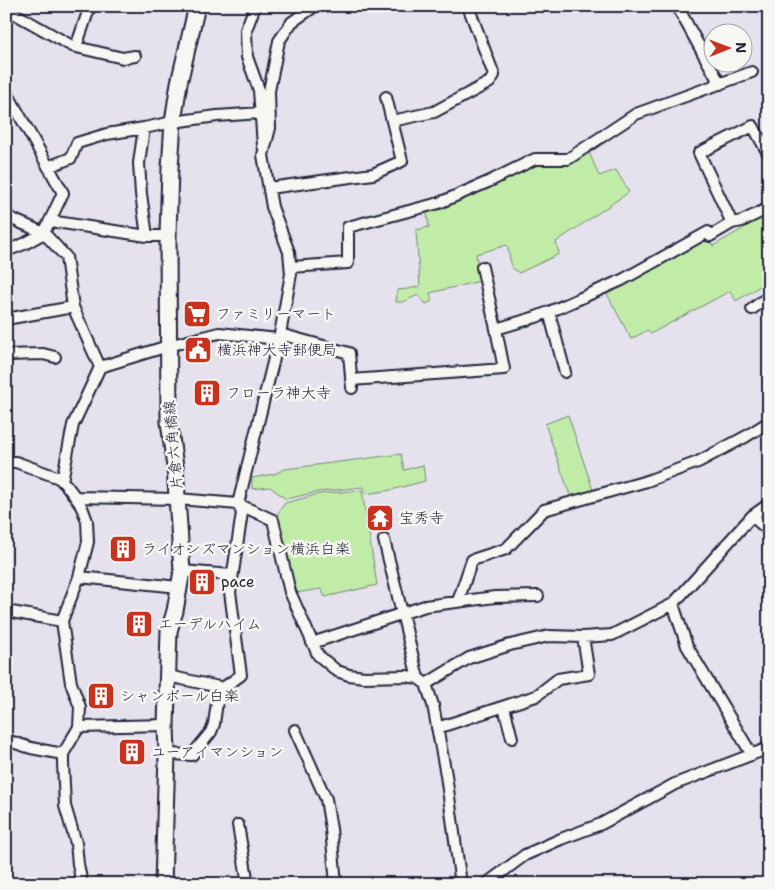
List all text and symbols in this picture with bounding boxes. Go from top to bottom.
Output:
north arrow [702,22,752,72]
text: N [732,42,750,53]
supermarket icon: ファミリーマート [182,299,212,329]
place label: ファミリーマート [216,304,336,324]
public building icon: 横浜神大寺郵便局 [183,335,213,365]
place label: 横浜神大寺郵便局 [217,340,337,360]
building icon: フローラ神大寺 [192,378,222,408]
place label: フローラ神大寺 [226,383,331,403]
street label: 片倉六角橋線 [159,399,187,491]
temple icon: 宝秀寺 [365,503,395,533]
place label: 宝秀寺 [399,508,444,528]
building icon: ライオンズマンション横浜白楽 [108,534,138,564]
place label: ライオンズマンション横浜白楽 [142,539,350,559]
building icon: pace [187,567,217,597]
place label: pace [221,572,255,592]
building icon: エーデルハイム [124,609,154,639]
place label: エーデルハイム [158,614,262,634]
building icon: シャンボール白楽 [86,681,116,711]
place label: シャンボール白楽 [120,686,239,706]
building icon: ユーアイマンション [117,737,147,767]
place label: ユーアイマンション [151,742,284,762]

